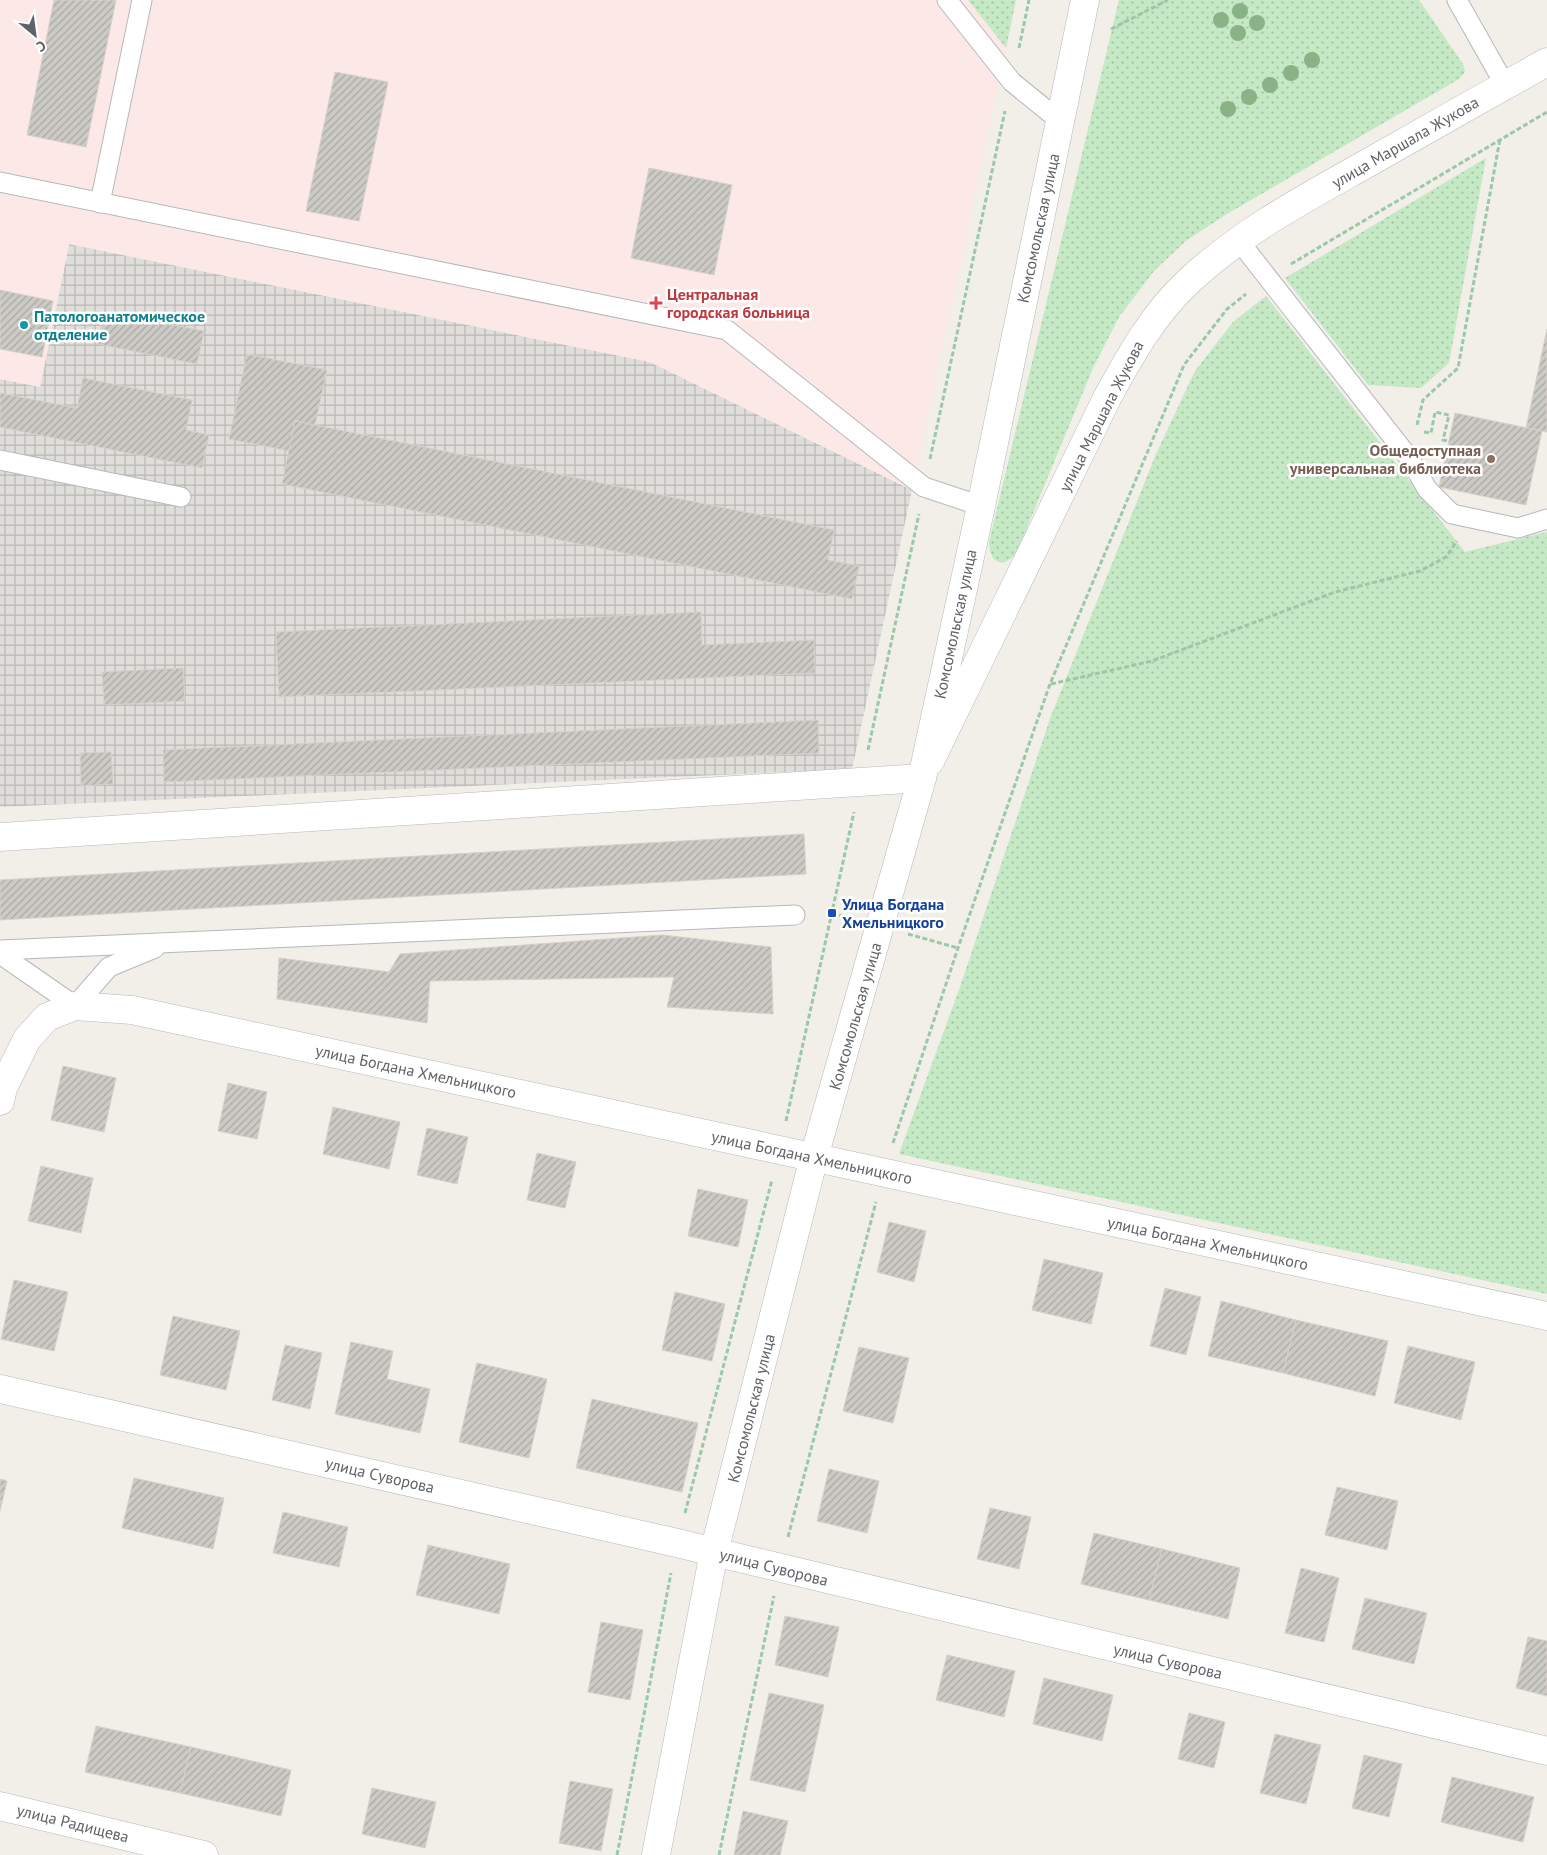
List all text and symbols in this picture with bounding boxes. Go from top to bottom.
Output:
north arrow [10,10,60,60]
text: С [33,37,49,56]
street label: улица Маршала Жукова [1328,92,1482,192]
street label: Комсомольская улица [1012,151,1064,305]
place label: Центральная городская больница [667,284,810,322]
marker: Центральная городская больница [649,296,663,310]
place label: Патологоанатомическое отделение [34,306,205,344]
marker: Патологоанатомическое отделение [18,319,30,331]
street label: улица Маршала Жукова [1054,337,1148,495]
place label: Общедоступная универсальная библиотека [1289,440,1481,478]
marker: Общедоступная универсальная библиотека [1485,453,1497,465]
street label: Комсомольская улица [929,547,981,701]
place label: Улица Богдана Хмельницкого [841,894,944,932]
marker: Улица Богдана Хмельницкого [826,907,838,919]
street label: Комсомольская улица [824,940,886,1092]
street label: улица Богдана Хмельницкого [314,1040,518,1102]
street label: улица Богдана Хмельницкого [710,1126,914,1188]
street label: улица Богдана Хмельницкого [1106,1212,1310,1274]
street label: Комсомольская улица [723,1332,779,1484]
street label: улица Суворова [324,1453,436,1497]
street label: улица Суворова [718,1544,830,1590]
street label: улица Суворова [1112,1639,1224,1683]
street label: улица Радищева [15,1799,131,1847]

